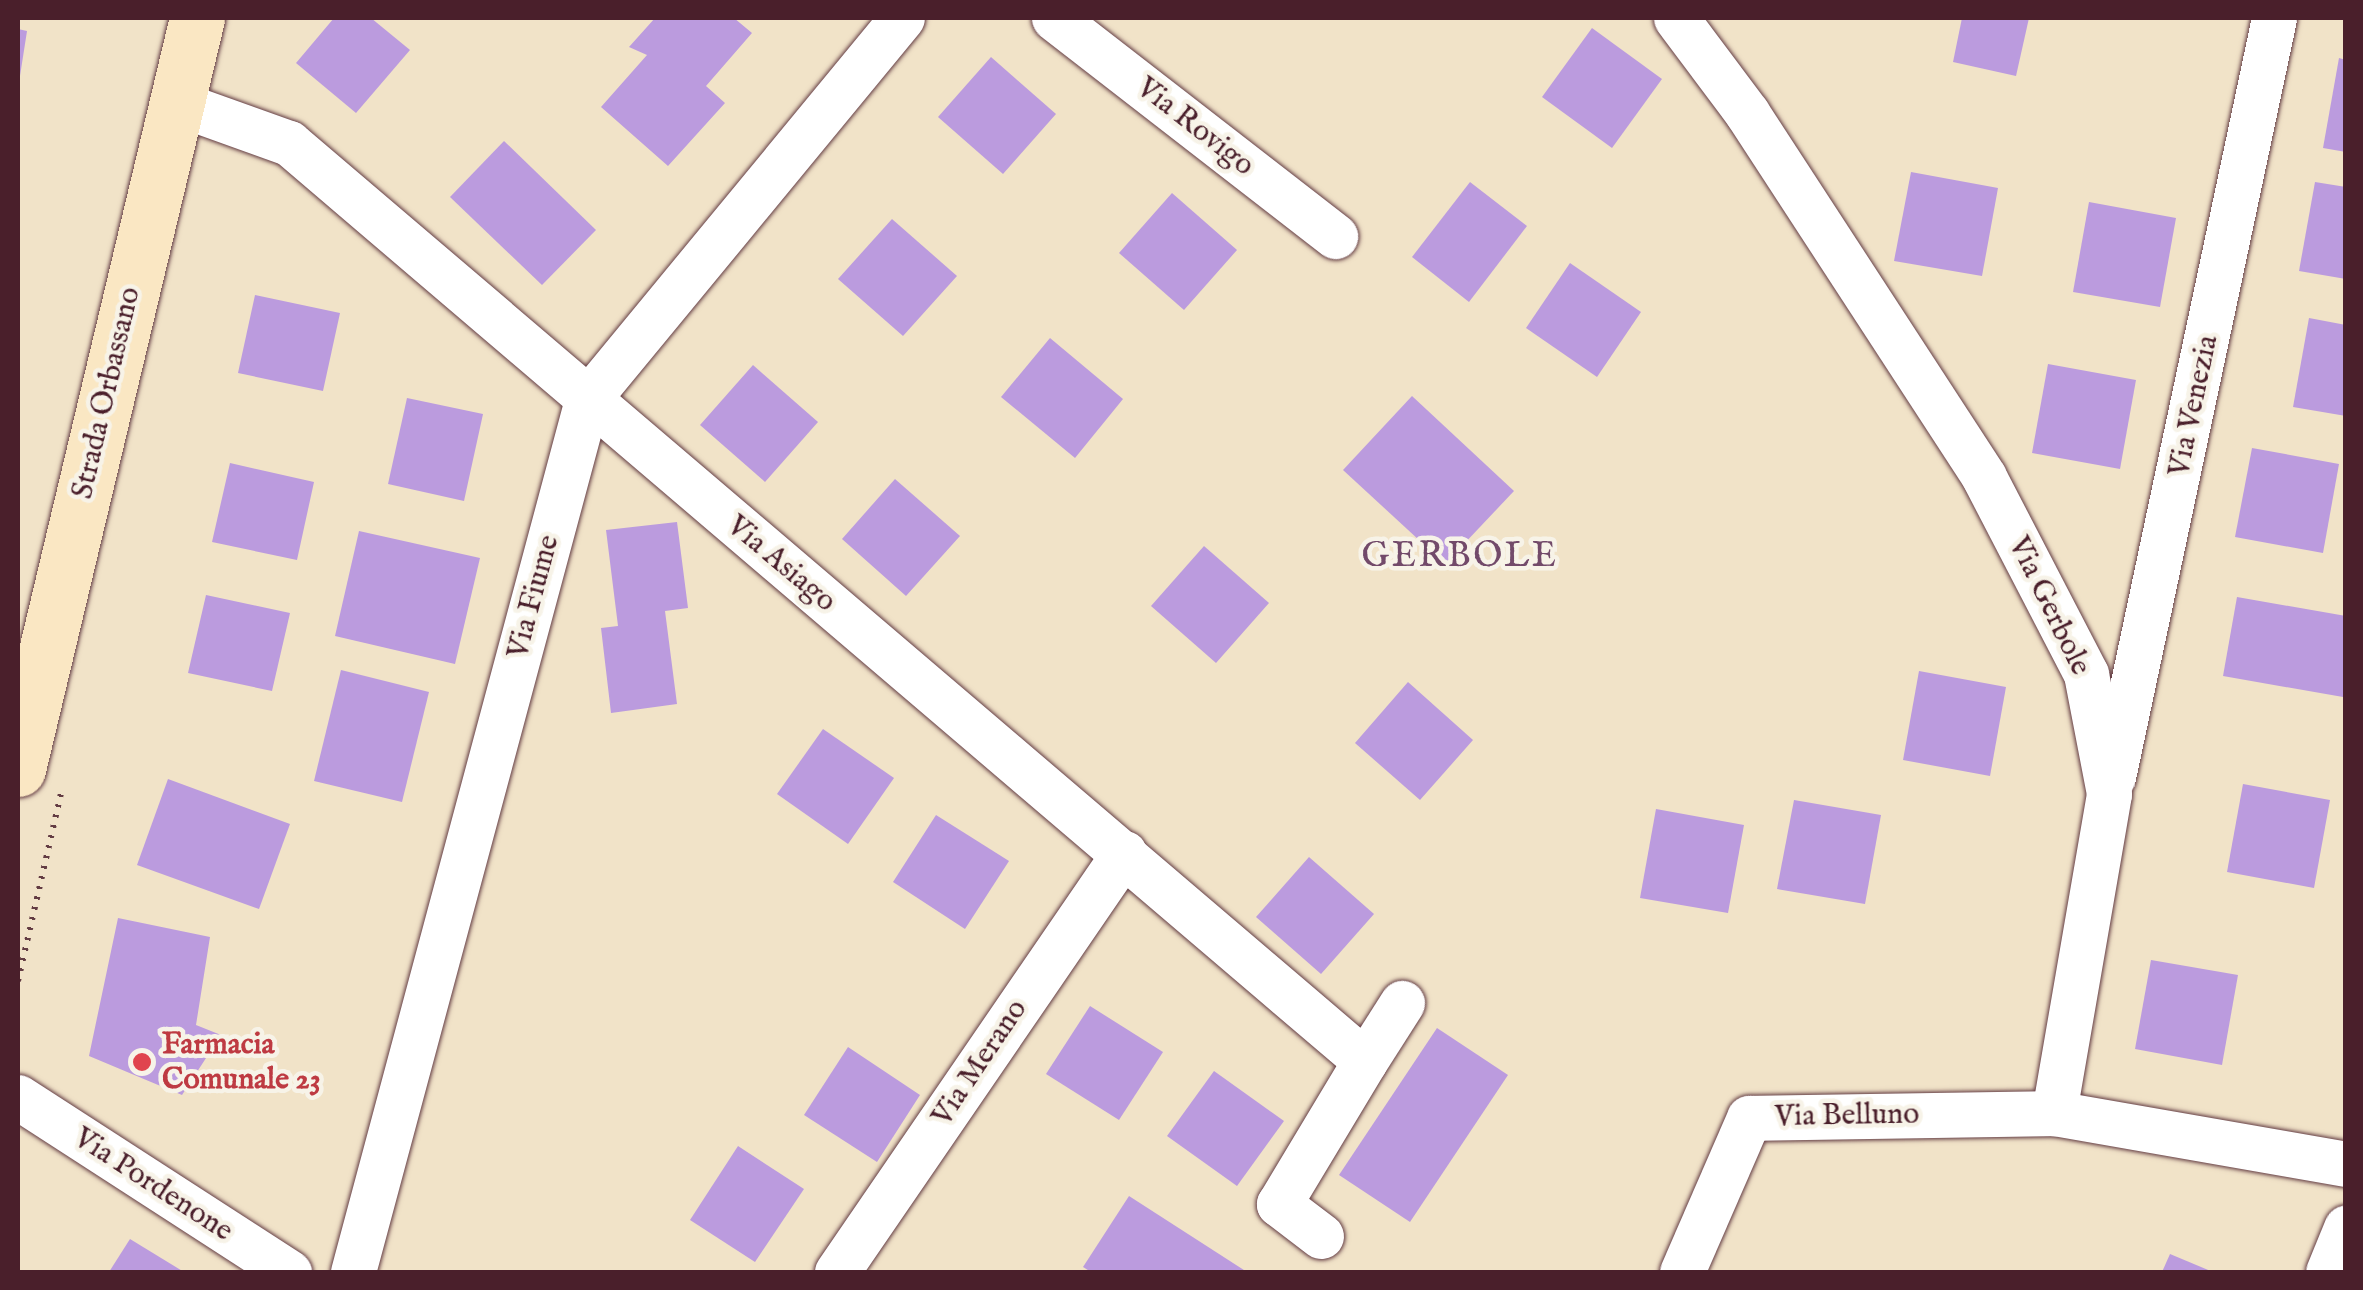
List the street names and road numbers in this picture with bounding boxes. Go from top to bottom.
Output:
street label: Via Rovigo [1129,70,1261,184]
street label: Strada Orbassano [65,284,149,502]
street label: Via Venezia [2161,332,2227,480]
street label: Via Asiago [719,508,843,620]
street label: Via Fiume [500,531,568,663]
street label: Via Gerbole [2000,531,2098,681]
street label: Via Merano [925,993,1035,1133]
street label: Via Belluno [1774,1097,1920,1135]
street label: Via Pordenone [67,1120,239,1250]

